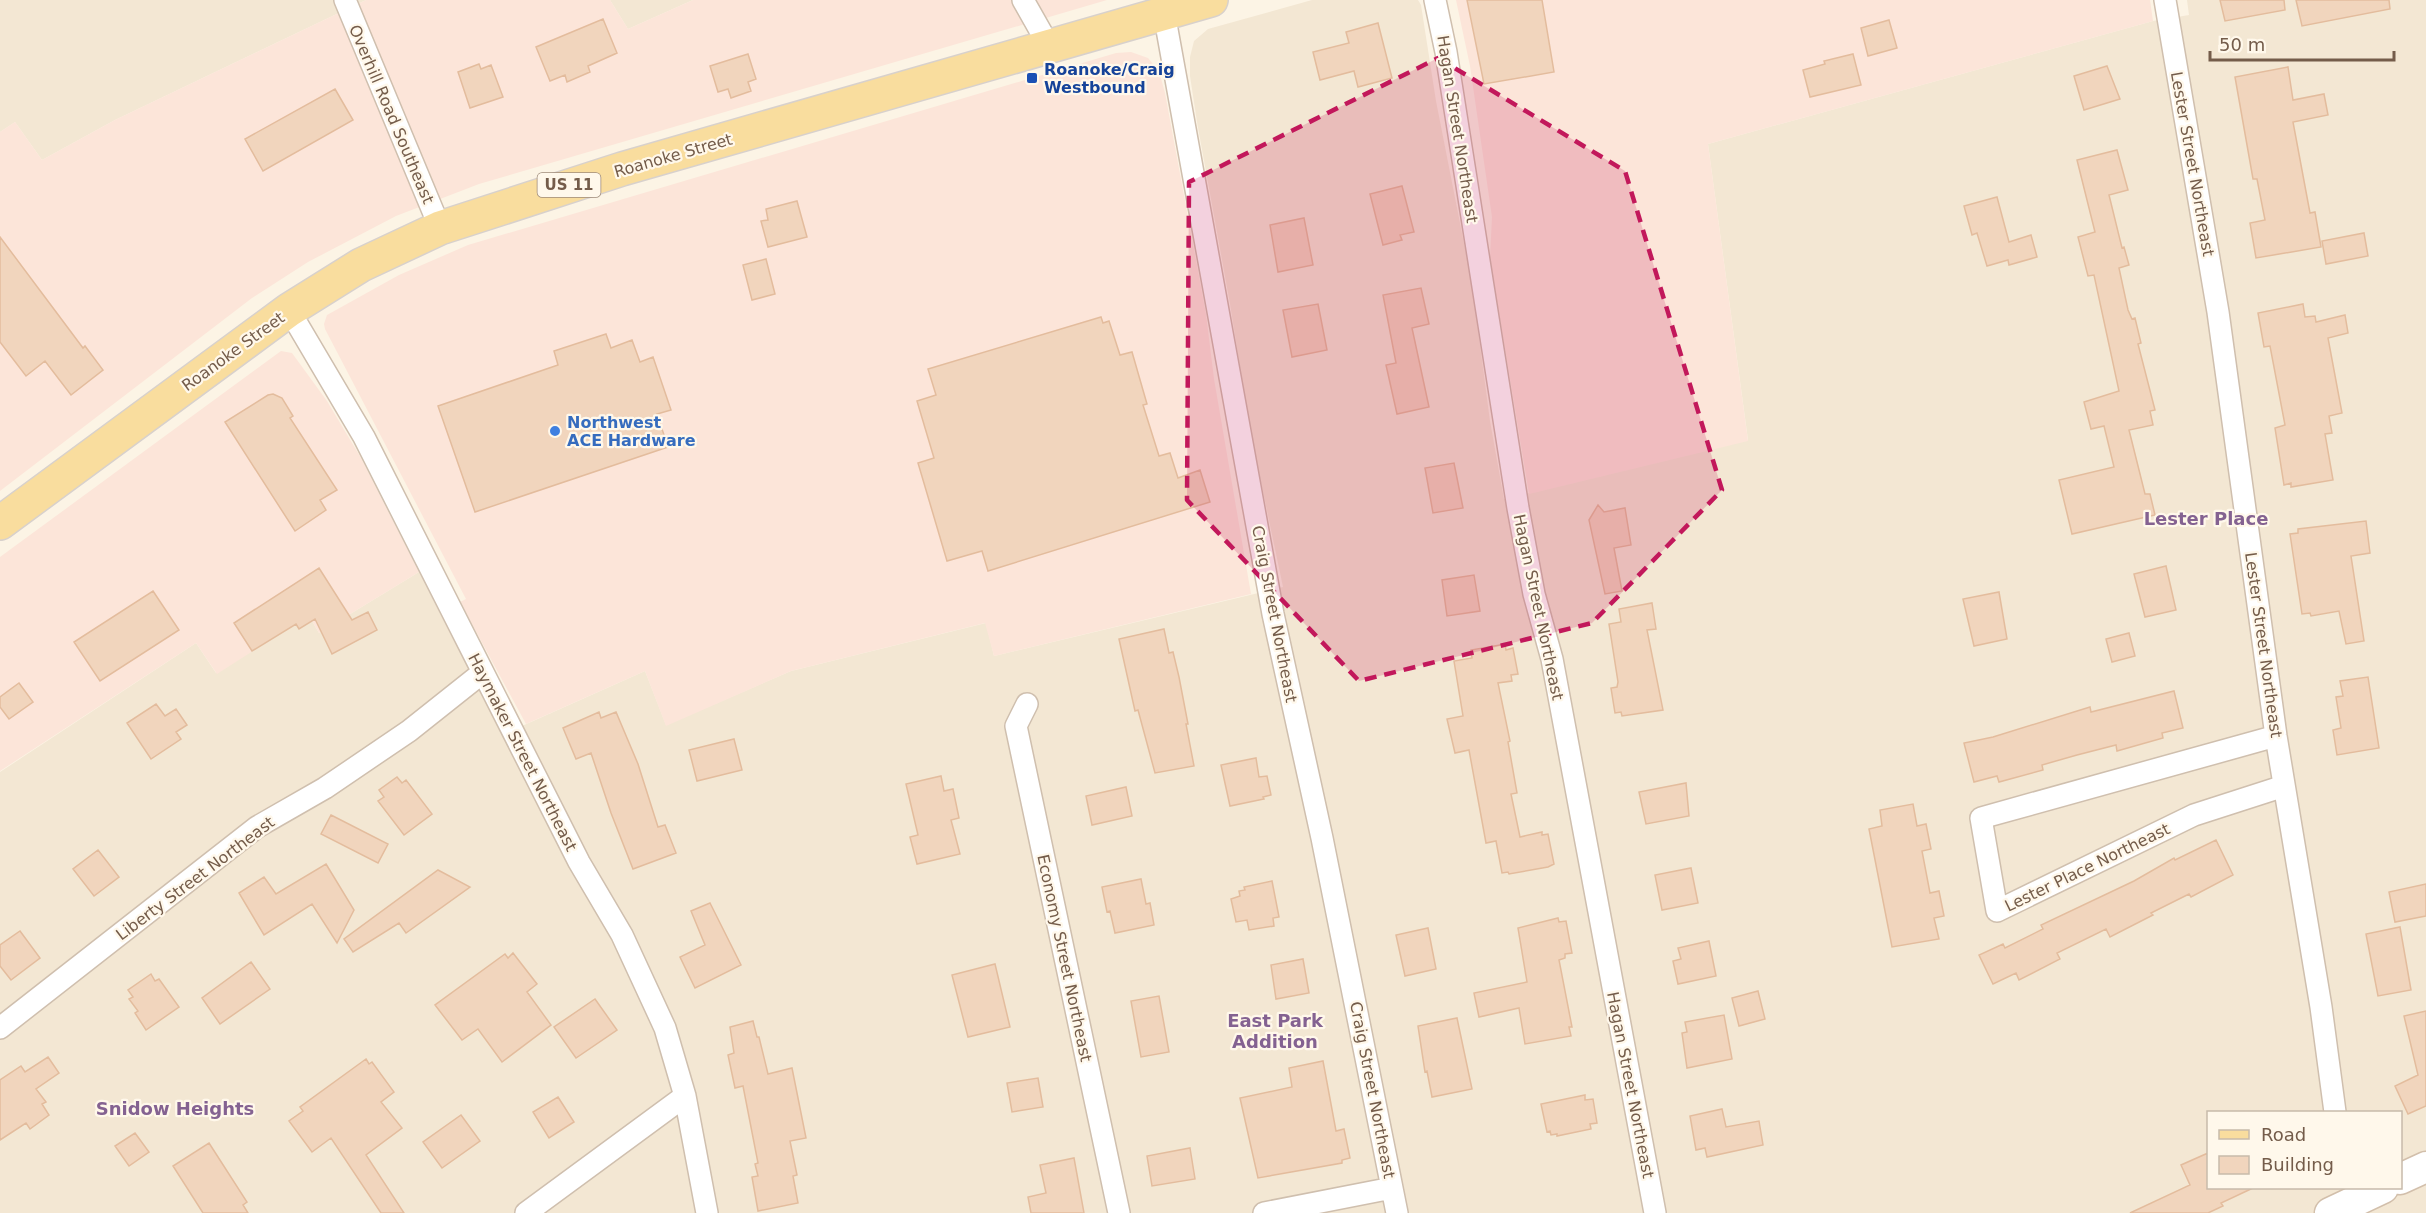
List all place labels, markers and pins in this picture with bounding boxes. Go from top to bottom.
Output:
place label: Roanoke/Craig Westbound [1044,60,1175,97]
marker: Roanoke/Craig Westbound [1025,71,1039,85]
place label: Northwest ACE Hardware [567,413,696,450]
marker: Northwest ACE Hardware [548,424,562,438]

